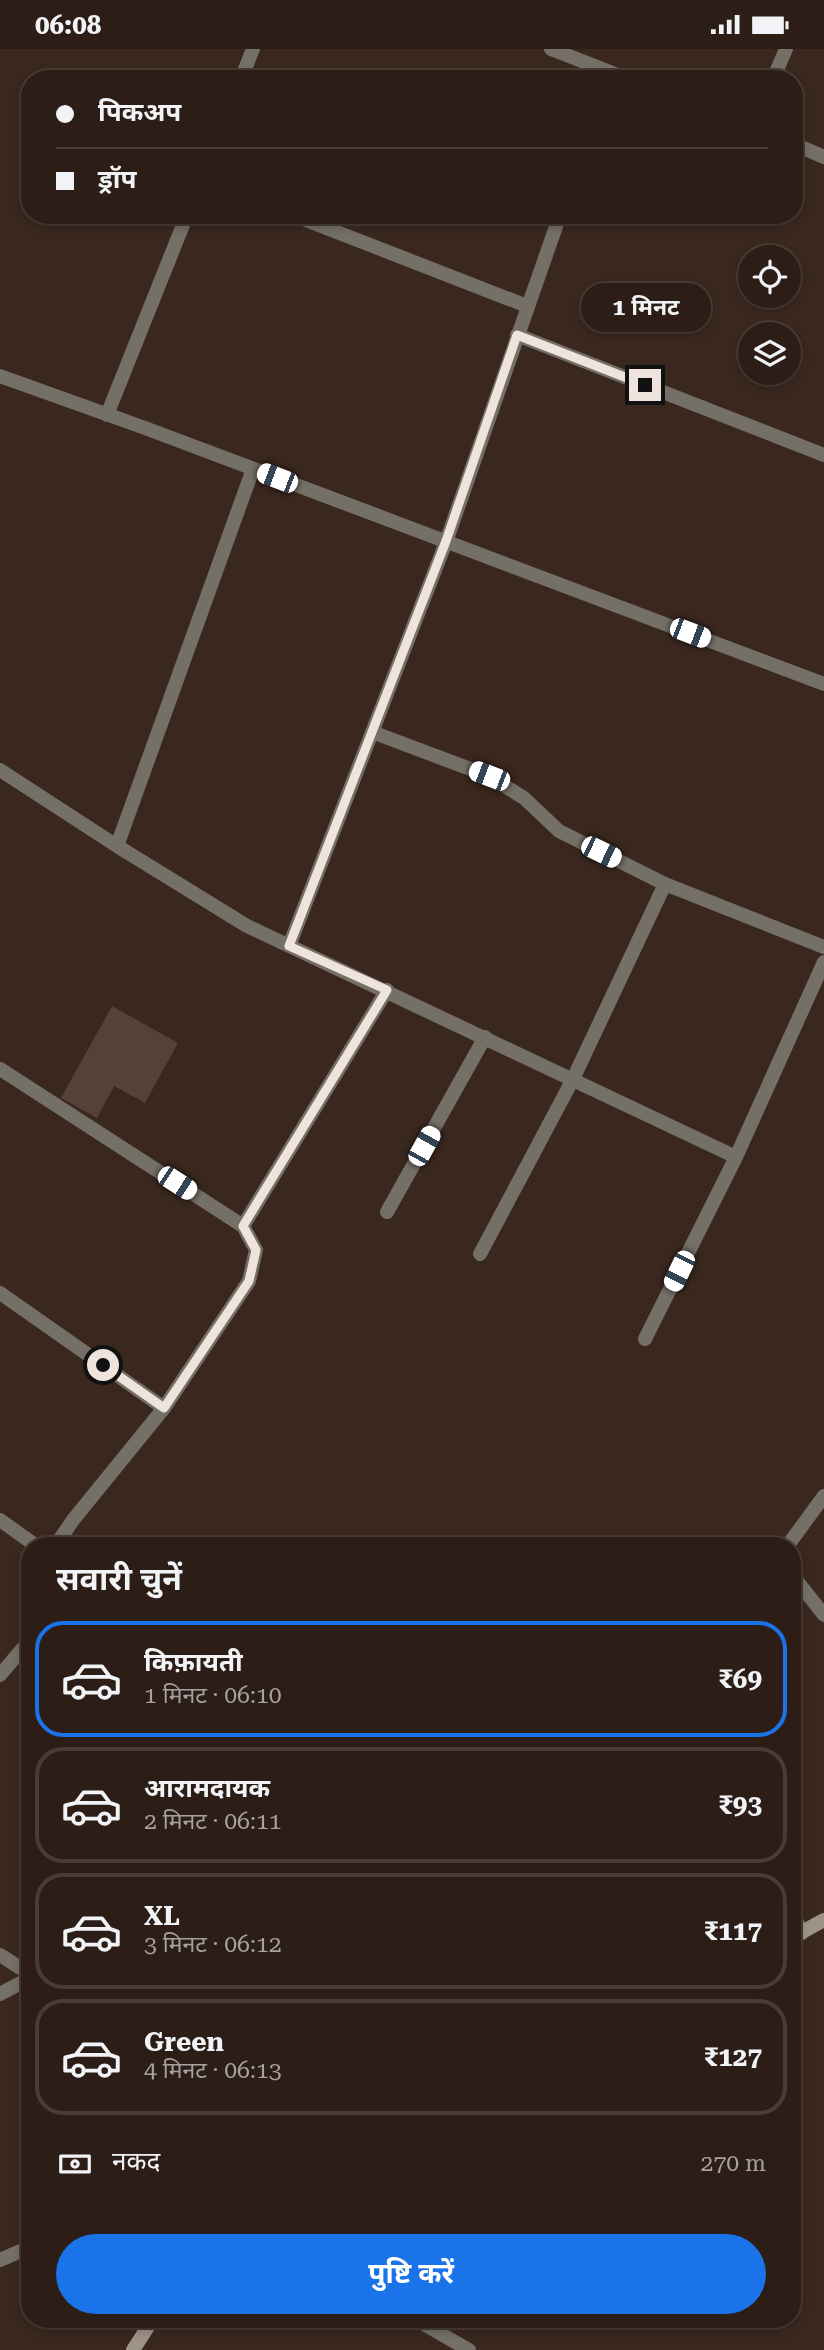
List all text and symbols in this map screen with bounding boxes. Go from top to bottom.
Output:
text: 06:08 [35,10,101,40]
text: पिकअप [98,97,181,127]
text: ड्रॉप [98,164,136,194]
map controls [738,245,801,385]
button: locate [738,245,801,308]
callout: 1 मिनट [580,283,710,333]
text: 1 मिनट [613,294,679,321]
button: layers [738,322,801,385]
route end [629,369,661,401]
car [254,461,301,495]
car [667,616,714,650]
car [466,759,513,793]
car [578,833,625,871]
car [405,1123,444,1169]
car [154,1163,201,1203]
car [661,1248,698,1294]
route start [87,1349,119,1381]
text: सवारी चुनें [56,1560,182,1598]
text: किफ़ायती [144,1647,243,1677]
icon: car [60,1648,123,1711]
text: ₹69 [718,1664,762,1694]
text: 1 मिनट · 06:10 [144,1682,282,1709]
text: आरामदायक [144,1773,270,1803]
icon: car [60,1774,123,1837]
text: ₹93 [718,1790,762,1820]
text: 2 मिनट · 06:11 [144,1808,282,1835]
icon: car [60,1900,123,1963]
text: XL [144,1901,180,1931]
text: ₹117 [704,1916,762,1946]
text: 3 मिनट · 06:12 [144,1931,282,1958]
icon: car [60,2026,123,2089]
text: Green [144,2027,224,2057]
text: ₹127 [704,2042,762,2072]
text: 4 मिनट · 06:13 [144,2057,282,2084]
icon: cash [56,2145,94,2183]
text: नकद [112,2146,160,2176]
text: 270 m [701,2150,766,2177]
button: पुष्टि करें [56,2234,766,2314]

